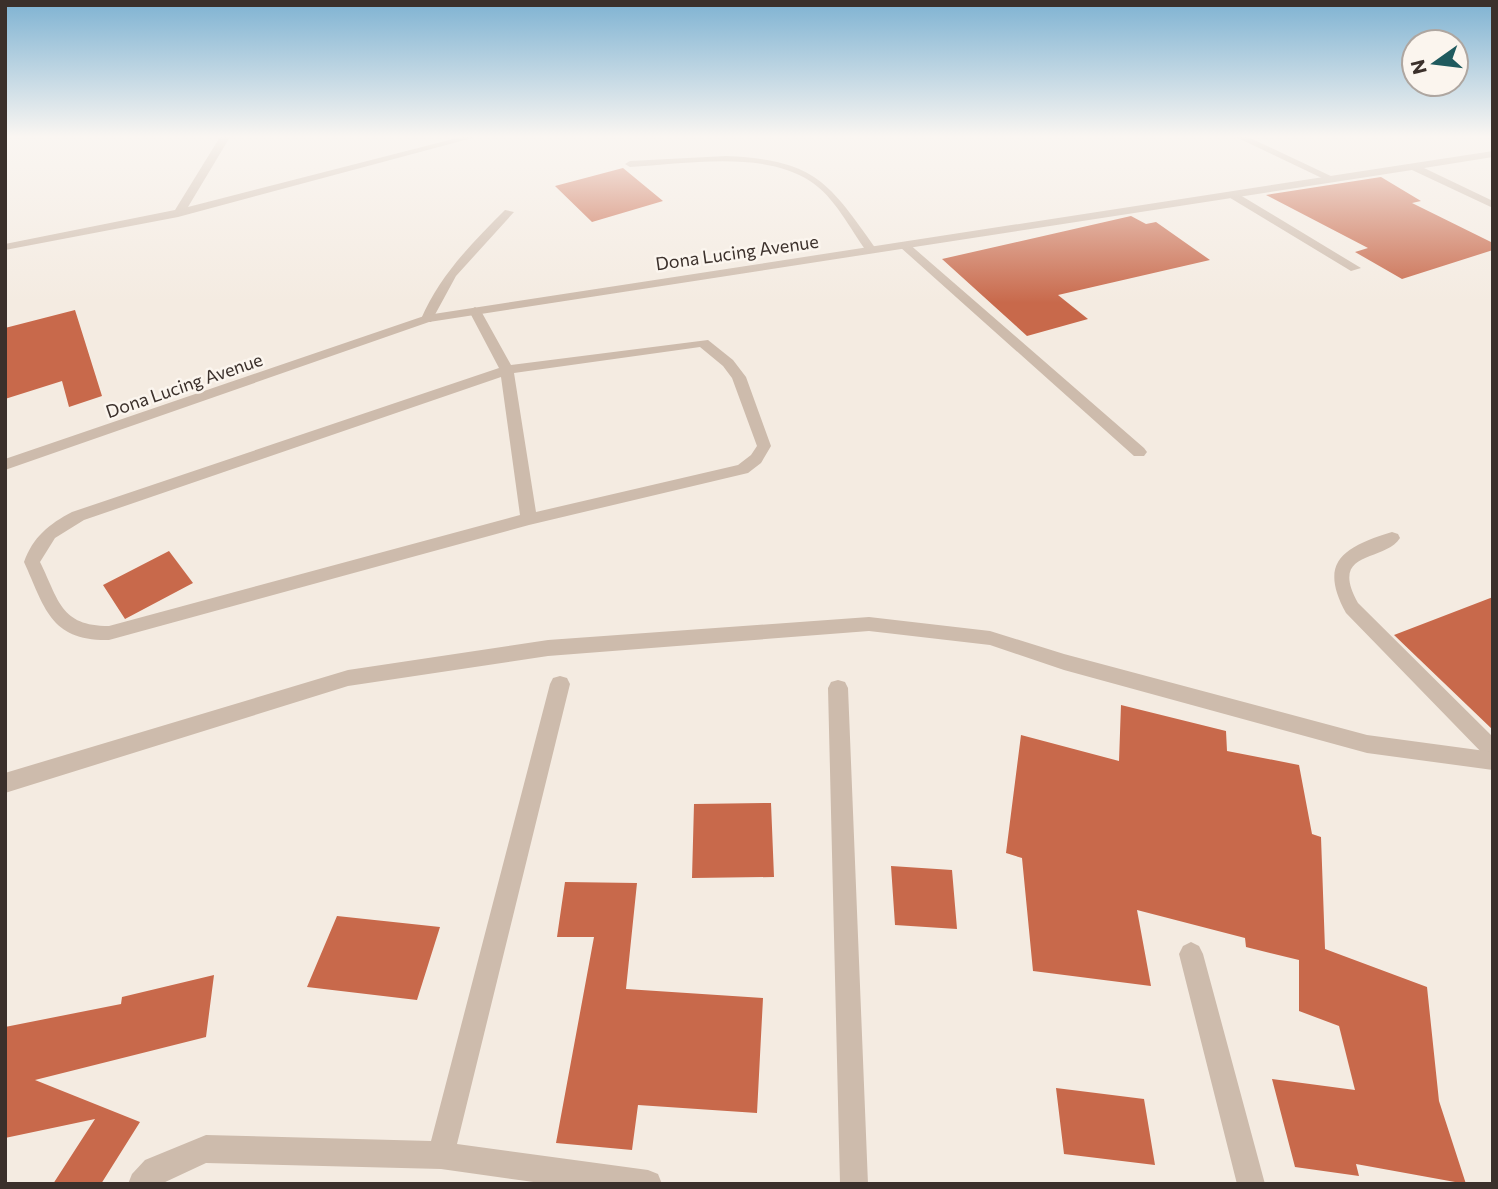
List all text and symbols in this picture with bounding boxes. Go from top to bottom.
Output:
north arrow [1400,28,1470,98]
text: N [1405,58,1431,77]
street label: Dona Lucing Avenue [654,230,820,274]
street label: Dona Lucing Avenue [103,348,265,422]

